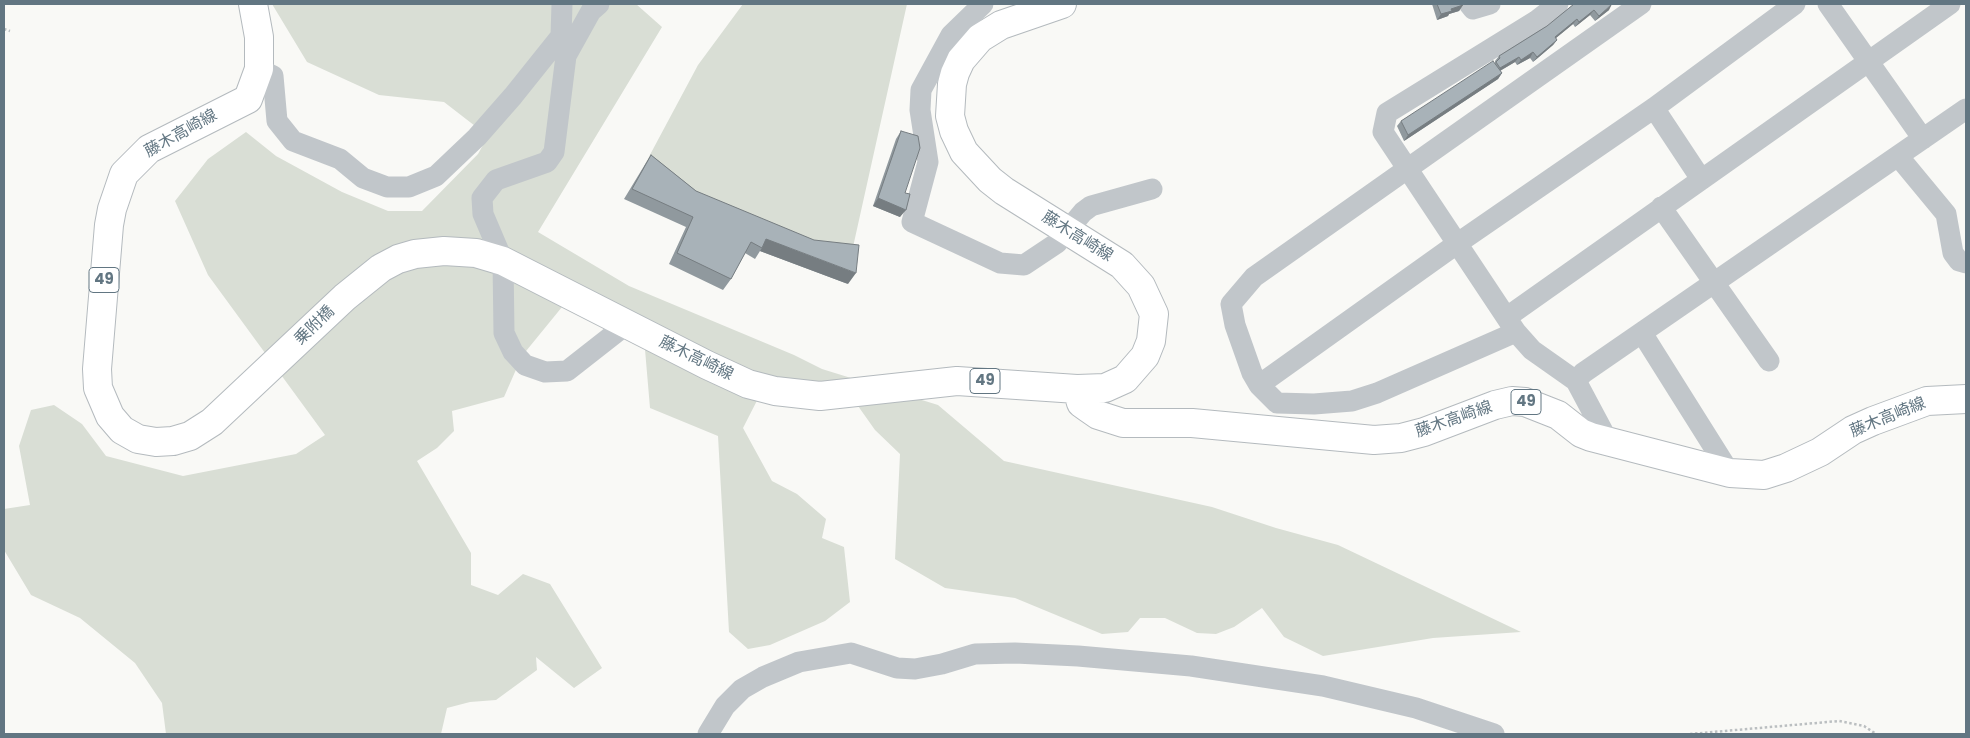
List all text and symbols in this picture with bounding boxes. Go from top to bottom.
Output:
street label: 藤木高崎線 [141,106,221,162]
street label: 藤木高崎線 [1038,208,1116,266]
road number: 49 [89,268,119,292]
street label: 乗附橋 [291,302,339,350]
street label: 藤木高崎線 [656,333,736,385]
road number: 49 [970,368,1000,394]
road number: 49 [1511,390,1541,414]
street label: 藤木高崎線 [1847,394,1929,442]
street label: 藤木高崎線 [1413,398,1495,442]

